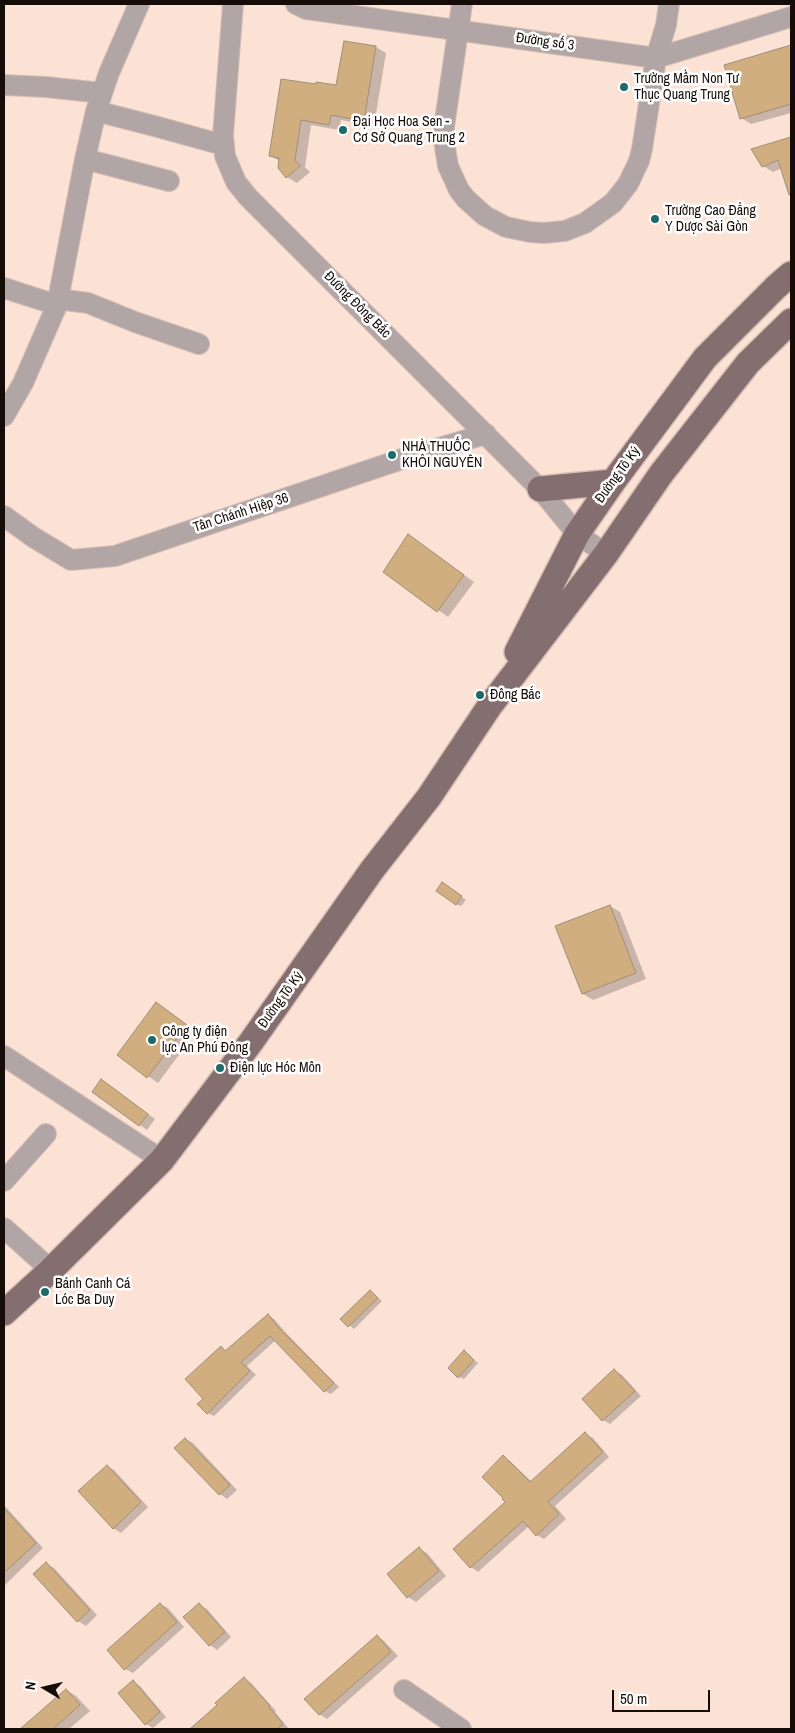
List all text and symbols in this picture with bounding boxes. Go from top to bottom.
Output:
street label: Đường số 3 [515,30,575,54]
place label: Trường Mầm Non Tư Thục Quang Trung [634,71,739,104]
marker: Trường Mầm Non Tư Thục Quang Trung [618,81,630,93]
place label: Đại Học Hoa Sen - Cơ Sở Quang Trung 2 [353,114,465,146]
marker: Đại Học Hoa Sen - Cơ Sở Quang Trung 2 [337,124,349,136]
place label: Trường Cao Đẳng Y Dược Sài Gòn [665,203,756,236]
marker: Trường Cao Đẳng Y Dược Sài Gòn [649,213,661,225]
street label: Đường Đông Bắc [320,268,394,342]
place label: NHÀ THUỐC KHÔI NGUYÊN [402,439,482,472]
street label: Đường Tô Ký [592,443,644,507]
marker: NHÀ THUỐC KHÔI NGUYÊN [386,449,398,461]
street label: Tân Chánh Hiệp 36 [191,490,291,536]
place label: Đông Bắc [490,687,540,703]
marker: Đông Bắc [474,689,486,701]
street label: Đường Tô Ký [255,968,307,1032]
place label: Công ty điện lực An Phú Đông [162,1024,248,1056]
marker: Công ty điện lực An Phú Đông [146,1034,158,1046]
place label: Điện lực Hóc Môn [230,1060,321,1076]
marker: Điện lực Hóc Môn [214,1062,226,1074]
place label: Bánh Canh Cá Lóc Ba Duy [55,1276,130,1308]
marker: Bánh Canh Cá Lóc Ba Duy [39,1286,51,1298]
north arrow [20,1663,70,1713]
text: N [21,1680,40,1691]
scale bar [615,1680,712,1712]
text: 50 m [620,1688,647,1709]

